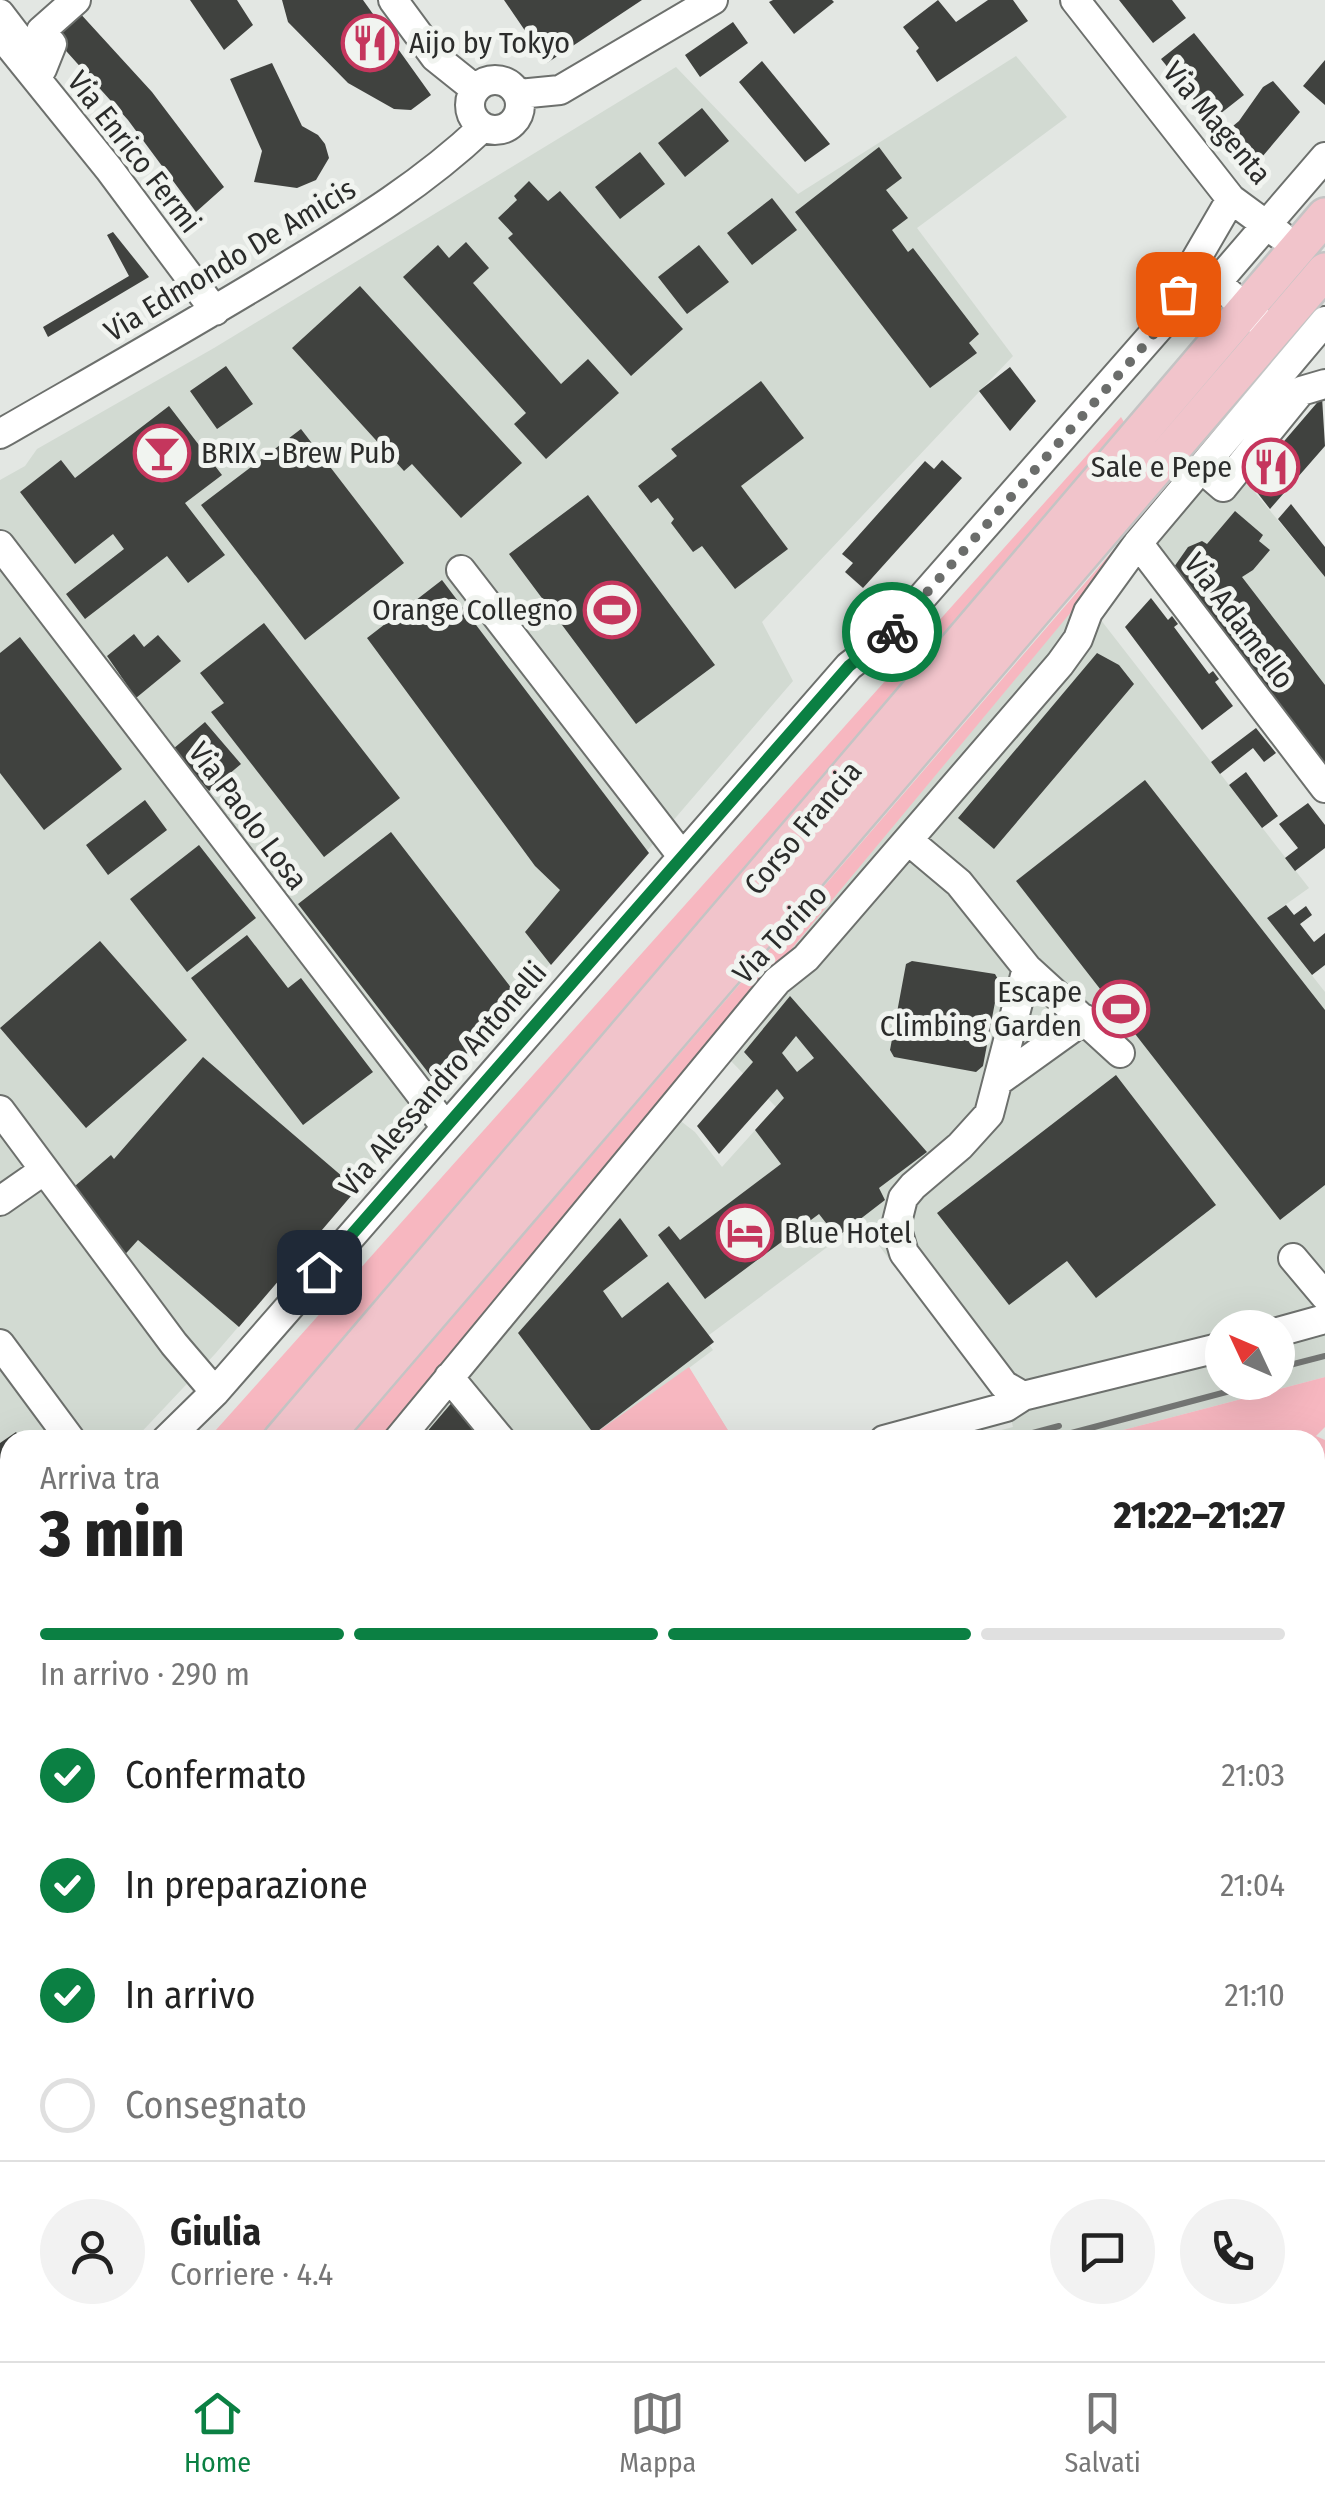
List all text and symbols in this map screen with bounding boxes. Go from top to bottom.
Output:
restaurant icon: Aijo by Tokyo [340,13,400,73]
place label: Aijo by Tokyo [409,25,570,61]
street label: Via Magenta [1155,54,1279,192]
street label: Via Enrico Fermi [60,64,208,240]
street label: Via Edmondo De Amicis [98,171,362,349]
pin [1136,252,1221,337]
icon: bag [1151,267,1206,322]
bar icon: BRIX - Brew Pub [132,423,192,483]
place label: BRIX - Brew Pub [201,435,396,471]
restaurant icon: Sale e Pepe [1241,437,1301,497]
place label: Sale e Pepe [1091,449,1232,485]
street label: Via Adamello [1176,546,1302,696]
sports icon: Orange Collegno [582,580,642,640]
courier [842,582,942,682]
place label: Orange Collegno [372,592,573,628]
icon: bike [865,605,920,660]
street label: Via Paolo Losa [181,735,315,897]
street label: Corso Francia [737,754,869,902]
street label: Via Torino [725,877,835,991]
street label: Via Alessandro Antonelli [332,955,554,1203]
place label: Escape Climbing Garden [880,974,1082,1044]
sports icon: Escape Climbing Garden [1091,979,1151,1039]
hotel icon: Blue Hotel [715,1203,775,1263]
place label: Blue Hotel [784,1215,912,1251]
pin [277,1230,362,1315]
icon: home [292,1245,347,1300]
north arrow [1205,1310,1295,1400]
map controls [1205,1310,1295,1400]
text: Arriva tra [40,1459,161,1497]
text: 21:22–21:27 [1114,1492,1285,1538]
text: 3 min [40,1495,185,1573]
text: In arrivo · 290 m [40,1655,250,1693]
icon: check [40,1748,95,1803]
text: Confermato [125,1752,307,1798]
text: 21:03 [1222,1756,1285,1794]
icon: check [40,1858,95,1913]
text: In preparazione [125,1862,368,1908]
text: 21:04 [1220,1866,1285,1904]
icon: check [40,1968,95,2023]
text: In arrivo [125,1972,255,2018]
text: 21:10 [1224,1976,1285,2014]
text: Consegnato [125,2082,307,2128]
button: person [40,2199,145,2304]
button: chat [1050,2199,1155,2304]
button: phone [1180,2199,1285,2304]
text: Giulia [170,2209,261,2255]
text: Corriere · 4.4 [170,2255,333,2293]
tab: Home [184,2386,251,2479]
tab: Mappa [619,2386,696,2479]
tab: Salvati [1064,2386,1141,2479]

